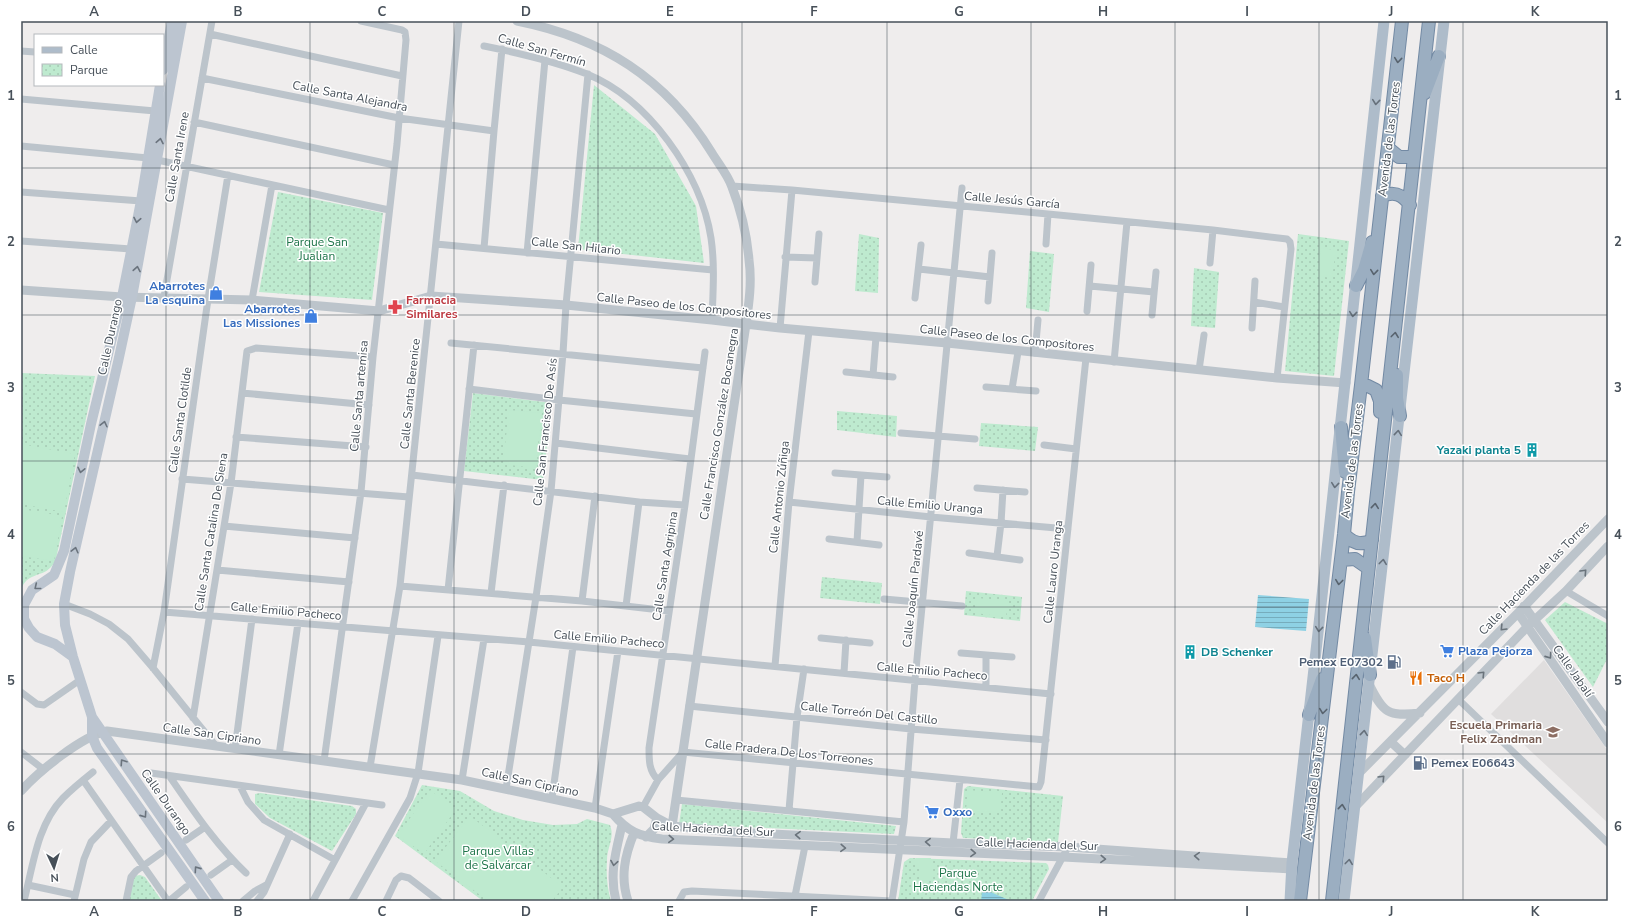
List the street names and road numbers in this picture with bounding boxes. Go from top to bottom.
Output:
street label: Calle San Fermín [496,30,588,70]
street label: Calle Santa Alejandra [291,77,409,115]
street label: Avenida de las Torres [1374,80,1404,197]
street label: Calle Santa Irene [161,110,193,204]
street label: Calle Jesús García [963,188,1061,212]
street label: Calle San Hilario [530,233,622,259]
street label: Calle Paseo de los Compositores [596,289,772,323]
street label: Calle Durango [94,297,126,377]
street label: Calle Paseo de los Compositores [919,321,1095,355]
street label: Calle Francisco González Bocanegra [696,327,742,521]
street label: Calle Santa Berenice [396,338,424,450]
street label: Calle Santa artemisa [346,340,372,452]
street label: Calle San Francisco De Asís [529,357,561,507]
street label: Calle Santa Clotilde [165,366,195,474]
street label: Avenida de las Torres [1337,402,1367,519]
street label: Calle Antonio Zúñiga [765,440,793,554]
street label: Calle Santa Catalina De Siena [191,452,231,612]
street label: Calle Emilio Uranga [876,492,984,518]
street label: Calle Santa Agripina [648,510,682,622]
street label: Calle Hacienda de las Torres [1475,517,1593,639]
street label: Calle Lauro Uranga [1040,520,1066,624]
street label: Calle Joaquín Pardavé [899,530,927,648]
street label: Calle Emilio Pacheco [230,598,343,624]
street label: Calle Emilio Pacheco [553,626,666,652]
street label: Calle Jabalí [1549,642,1598,701]
street label: Calle Emilio Pacheco [876,658,989,684]
street label: Calle Torreón Del Castillo [800,698,939,728]
street label: Calle San Cipriano [162,719,263,749]
street label: Avenida de las Torres [1299,724,1329,841]
street label: Calle Pradera De Los Torreones [704,735,874,769]
street label: Calle San Cipriano [480,764,580,800]
street label: Calle Durango [137,766,195,839]
street label: Calle Hacienda del Sur [651,818,775,840]
street label: Calle Hacienda del Sur [975,834,1099,854]

